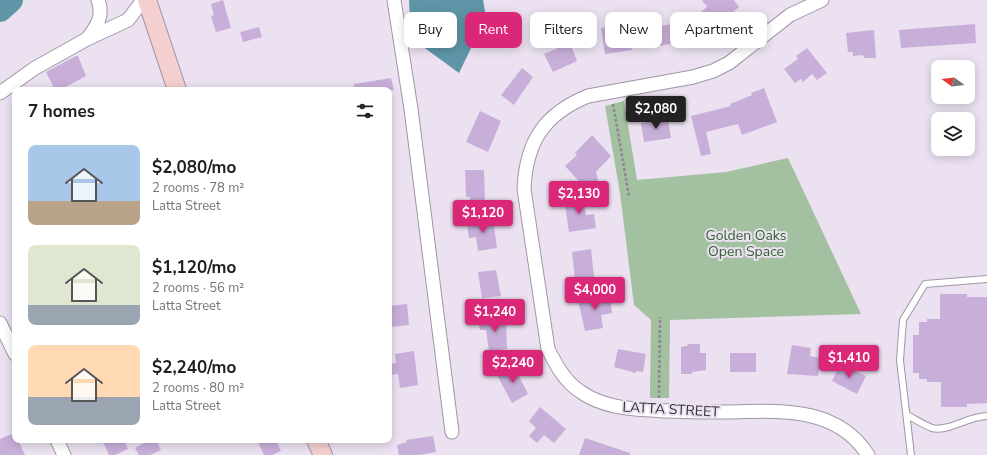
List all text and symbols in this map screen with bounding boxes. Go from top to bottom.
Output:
chip: Buy [404,12,457,48]
chip: Rent [465,12,522,48]
chip: Filters [530,12,597,48]
chip: New [605,12,662,48]
chip: Apartment [670,12,767,48]
north arrow [931,60,975,104]
map controls [931,60,975,156]
pin: $2,080 [623,96,689,130]
text: 7 homes [28,100,95,123]
icon: filters [354,100,376,122]
text: $2,080 [635,100,677,118]
button: layers [931,112,975,156]
text: $2,080/mo [152,156,236,179]
icon: home [60,161,108,209]
text: 2 rooms · 78 m² [152,179,244,197]
pin: $2,130 [546,181,612,215]
text: $2,130 [558,185,600,203]
text: Latta Street [152,197,221,215]
pin: $1,120 [450,200,516,234]
text: $1,120 [462,204,504,222]
park label: Golden Oaks Open Space [706,226,787,261]
text: $1,120/mo [152,256,236,279]
icon: home [60,261,108,309]
pin: $4,000 [562,277,628,311]
text: 2 rooms · 56 m² [152,279,244,297]
text: $4,000 [574,281,616,299]
text: Latta Street [152,297,221,315]
pin: $1,240 [462,299,528,333]
text: $1,240 [474,303,516,321]
pin: $1,410 [816,345,882,379]
text: $1,410 [828,349,870,367]
pin: $2,240 [480,350,546,384]
text: $2,240 [492,354,534,372]
text: $2,240/mo [152,356,236,379]
icon: home [60,361,108,409]
text: 2 rooms · 80 m² [152,379,244,397]
text: Latta Street [152,397,221,415]
street label: LATTA STREET [622,397,720,422]

